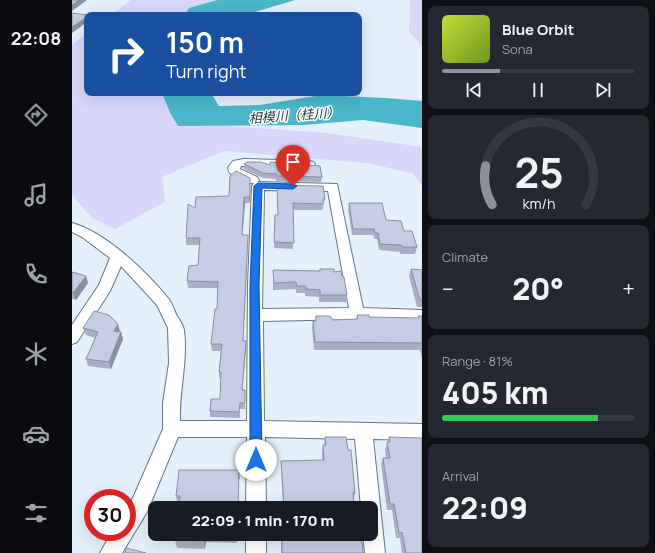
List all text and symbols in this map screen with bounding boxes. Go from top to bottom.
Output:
text: Blue Orbit [502,19,574,40]
text: 150 m [166,23,244,61]
text: 22:08 [11,26,61,50]
icon: right [100,28,152,80]
text: Sona [502,40,533,58]
text: Turn right [166,59,247,83]
icon: previous [463,79,485,101]
icon: pause [527,79,549,101]
icon: next [592,79,614,101]
icon: directions [22,101,50,129]
water label: 相模川（桂川） [248,103,340,127]
text: 25 [514,144,563,200]
pin [276,145,310,186]
icon: arrive [282,151,304,173]
icon: music [22,181,50,209]
text: km/h [522,194,555,213]
text: Climate [442,248,488,266]
icon: phone [22,260,50,288]
text: 20° [512,268,564,309]
text: − [442,274,454,304]
text: + [622,274,635,304]
icon: climate [22,340,50,368]
text: Range · 81% [442,352,513,370]
text: 405 km [442,372,548,413]
icon: car [22,420,50,448]
position arrow [235,439,277,481]
text: Arrival [442,467,479,485]
text: 22:09 [442,487,528,528]
speed limit sign: 30 [84,489,136,541]
icon: filters [22,499,50,527]
text: 22:09 · 1 min · 170 m [192,510,334,531]

